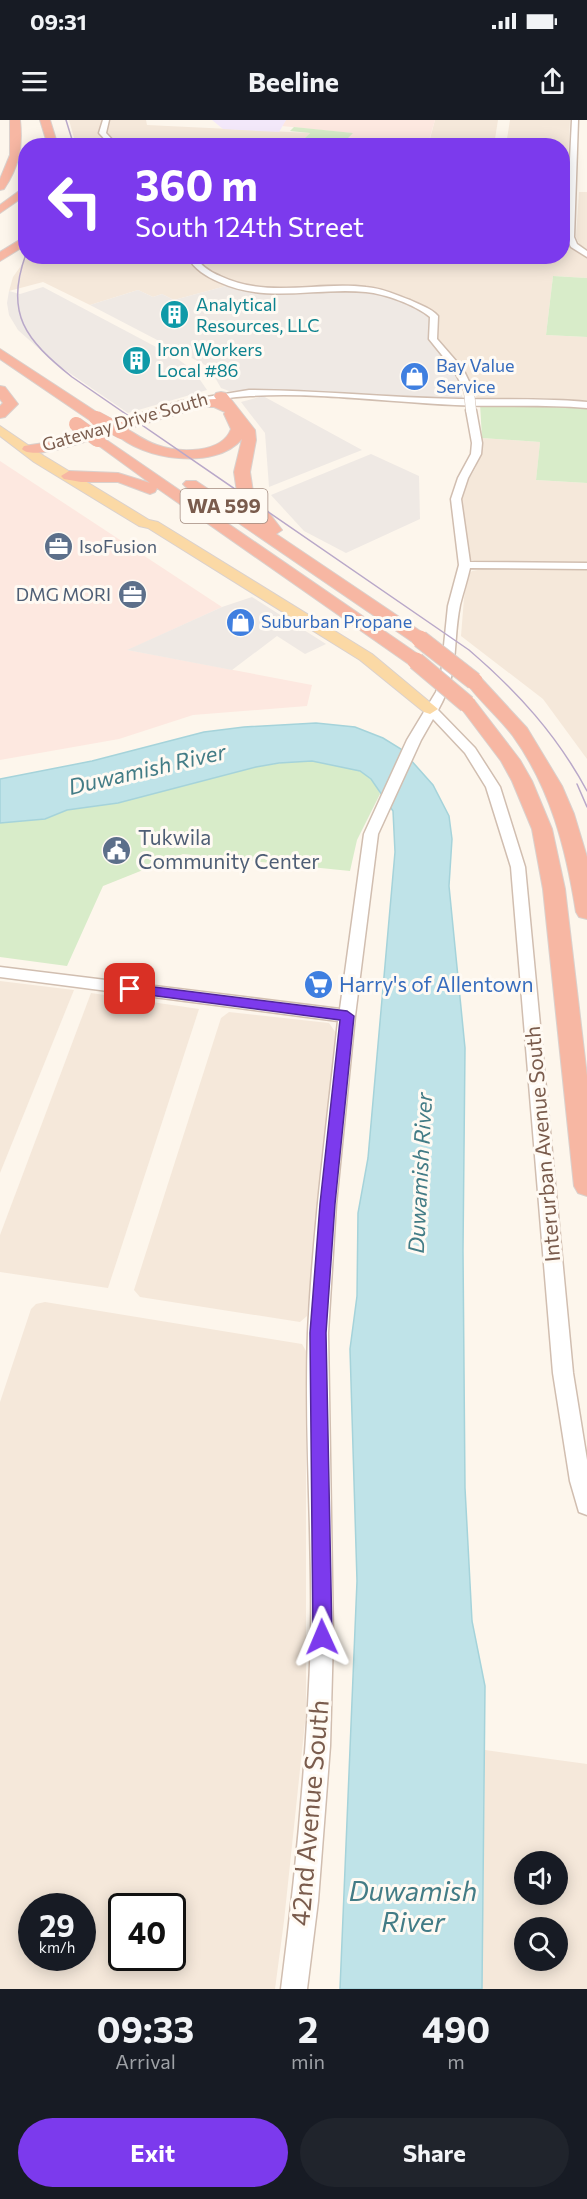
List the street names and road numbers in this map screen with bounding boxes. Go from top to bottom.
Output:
street label: Gateway Drive South [39,387,210,455]
road number: WA 599 [180,489,268,523]
street label: Interurban Avenue South [519,1025,564,1263]
street label: 42nd Avenue South [283,1698,334,1927]

